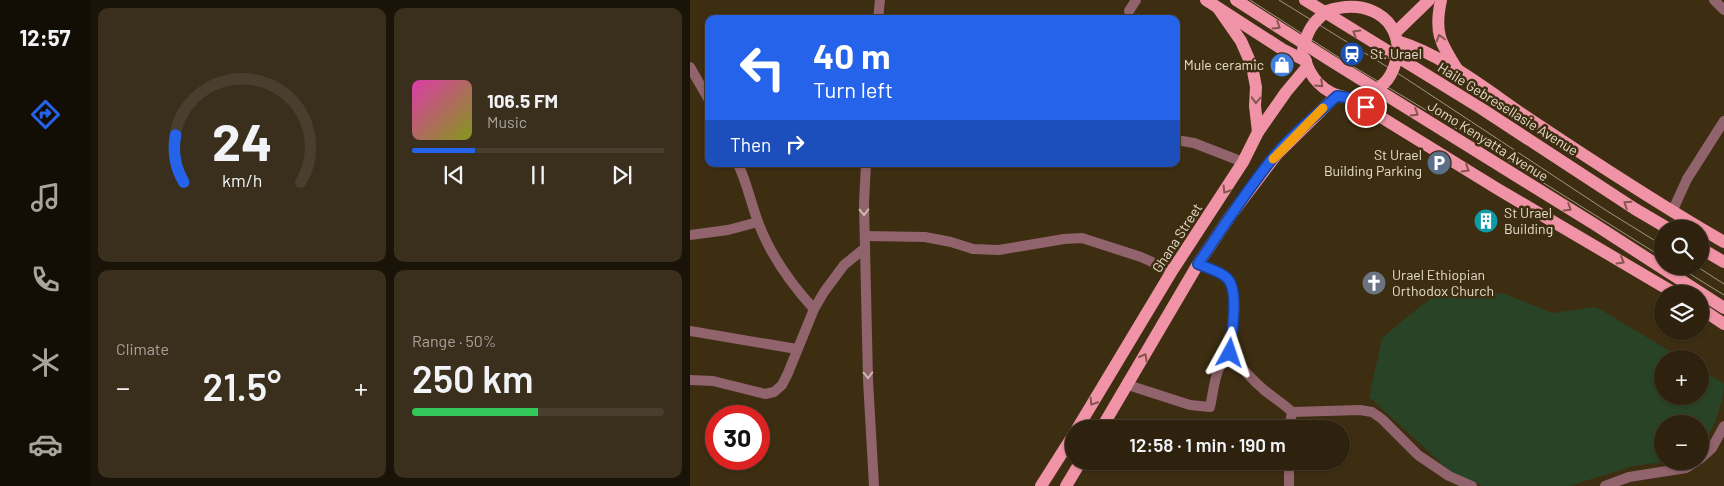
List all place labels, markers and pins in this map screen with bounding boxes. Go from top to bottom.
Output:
station icon: St. Urael [1339,41,1365,67]
place label: St. Urael [1370,45,1422,62]
shop icon: Mule ceramic [1269,52,1295,78]
place label: Mule ceramic [1184,56,1264,73]
pin [1345,86,1387,128]
place label: St Urael Building Parking [1324,146,1422,179]
parking icon: St Urael Building Parking [1426,150,1452,176]
place label: St Urael Building [1504,204,1553,237]
building icon: St Urael Building [1473,208,1499,234]
place label: Urael Ethiopian Orthodox Church [1392,266,1494,299]
church icon: Urael Ethiopian Orthodox Church [1361,270,1387,296]

